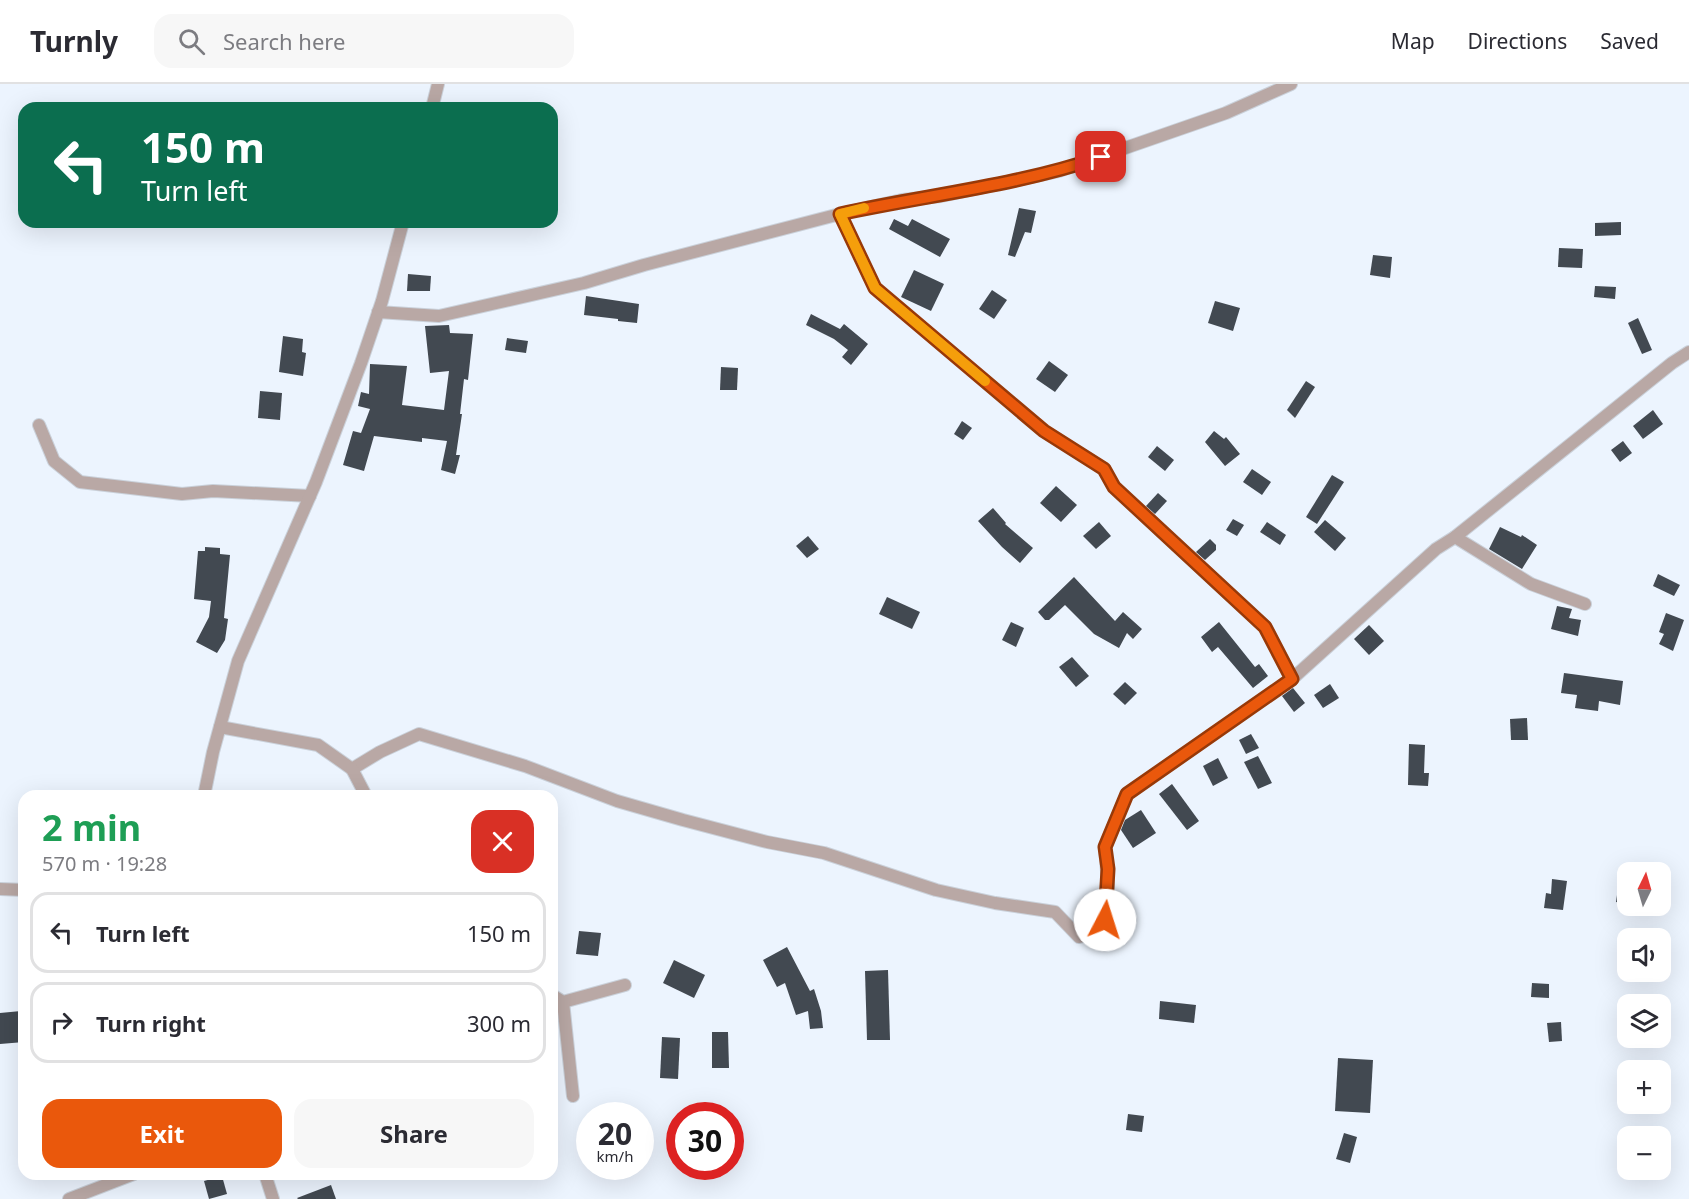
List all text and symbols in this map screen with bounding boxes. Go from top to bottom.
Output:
search box [154,14,574,68]
text: Turnly [30,22,118,60]
icon: search [175,25,208,58]
text: Search here [223,26,345,56]
text: Map [1391,27,1435,55]
text: Directions [1468,27,1567,55]
text: Saved [1600,27,1659,55]
text: 150 m [141,118,265,175]
icon: left [42,126,120,204]
pin [1075,131,1126,182]
icon: arrive [1084,140,1117,173]
text: Turn left [141,172,247,209]
text: 2 min [42,803,141,852]
button: close [471,810,534,873]
text: 570 m · 19:28 [42,850,167,877]
north arrow [1617,862,1671,916]
map controls [1617,862,1671,1180]
position arrow [1073,888,1137,952]
icon: left [45,916,78,949]
text: Turn left [96,918,190,948]
text: 150 m [467,918,531,948]
button: sound [1617,928,1671,982]
button: layers [1617,994,1671,1048]
icon: right [45,1006,78,1039]
text: Turn right [96,1008,206,1038]
text: 300 m [467,1008,531,1038]
button: + [1617,1060,1671,1114]
button: Exit [42,1099,282,1168]
button: Share [294,1099,534,1168]
speed limit sign: 30 [666,1102,744,1180]
text: 20 [598,1113,632,1154]
button: − [1617,1126,1671,1180]
text: km/h [597,1146,633,1166]

